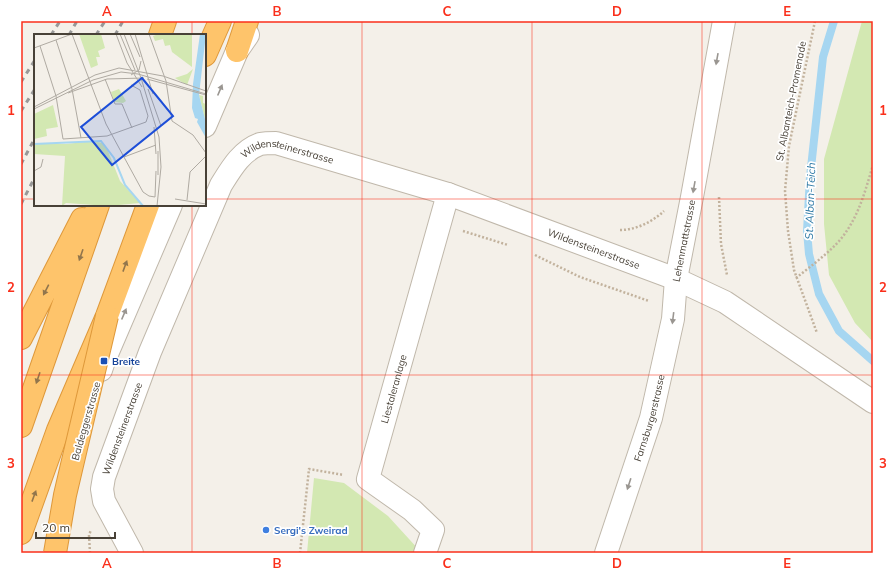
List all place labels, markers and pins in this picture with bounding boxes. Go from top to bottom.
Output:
place label: Breite [112,355,141,368]
marker: Breite [99,356,109,366]
place label: Sergi's Zweirad [274,524,348,537]
marker: Sergi's Zweirad [261,525,271,535]

